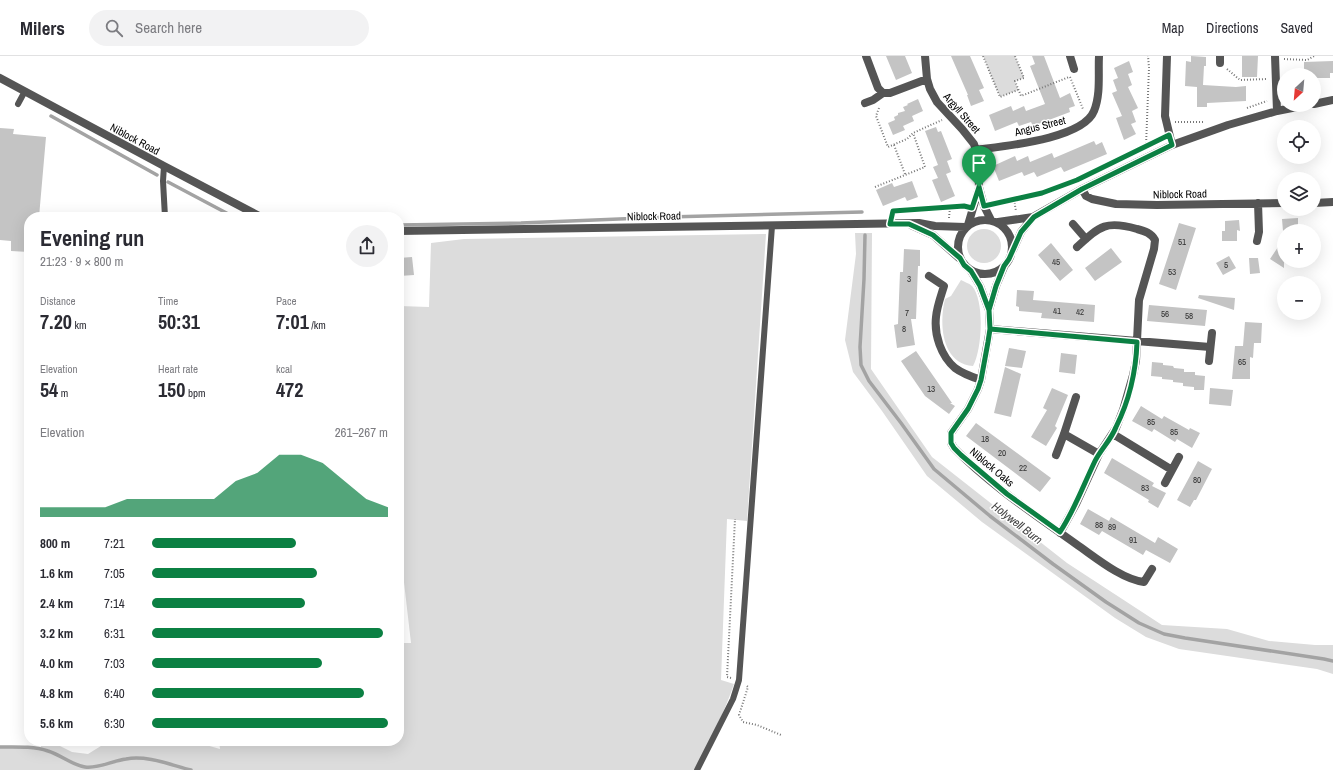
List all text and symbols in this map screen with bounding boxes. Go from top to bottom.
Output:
search box [89,10,369,46]
text: Milers [20,15,65,41]
icon: search [103,17,125,39]
text: Search here [135,17,202,38]
text: Map [1162,19,1184,37]
text: Directions [1206,19,1258,37]
text: Saved [1280,19,1313,37]
north arrow [1277,68,1321,112]
map controls [1277,68,1321,320]
street label: Argyll Street [940,89,984,136]
street label: Angus Street [1012,113,1067,139]
street label: Niblock Road [108,120,162,158]
button: locate [1277,120,1321,164]
pin [962,146,996,187]
icon: arrive [968,152,990,174]
button: layers [1277,172,1321,216]
street label: Niblock Road [1153,187,1207,201]
street label: Niblock Road [627,209,681,223]
text: Evening run [40,223,144,253]
button: + [1277,224,1321,268]
button: share [346,225,388,267]
house number: 51 [1178,236,1186,248]
text: 21:23 · 9 × 800 m [40,253,123,270]
house number: 45 [1052,256,1060,268]
house number: 5 [1224,259,1228,271]
house number: 53 [1168,266,1176,278]
house number: 3 [907,273,911,285]
button: − [1277,276,1321,320]
text: Distance [40,294,76,308]
text: Time [158,294,178,308]
text: Pace [276,294,297,308]
house number: 41 [1053,305,1061,317]
house number: 42 [1076,306,1084,318]
house number: 7 [905,307,909,319]
text: 7.20 [40,308,72,335]
text: 50:31 [158,308,200,335]
text: 7:01 [276,308,309,335]
house number: 56 [1161,308,1169,320]
house number: 58 [1185,310,1193,322]
text: km [72,318,86,332]
text: /km [309,318,326,332]
house number: 8 [902,323,906,335]
house number: 65 [1238,356,1246,368]
text: Elevation [40,362,78,376]
text: Heart rate [158,362,198,376]
text: kcal [276,362,292,376]
text: 54 [40,376,58,403]
text: 150 [158,376,185,403]
text: 472 [276,376,303,403]
house number: 13 [927,383,935,395]
text: m [58,386,68,400]
text: bpm [185,386,205,400]
house number: 85 [1147,416,1155,428]
text: Elevation [40,424,84,441]
text: 261–267 m [335,424,388,441]
house number: 85 [1170,426,1178,438]
house number: 18 [981,433,989,445]
street label: Niblock Oaks [967,444,1017,490]
house number: 20 [998,447,1006,459]
house number: 22 [1019,462,1027,474]
house number: 80 [1193,474,1201,486]
house number: 83 [1141,482,1149,494]
water label: Holywell Burn [988,498,1046,548]
house number: 88 [1095,519,1103,531]
house number: 89 [1108,521,1116,533]
house number: 91 [1129,534,1137,546]
text: 800 m [40,535,70,552]
text: 7:21 [104,535,125,552]
text: 1.6 km [40,565,73,582]
text: 7:05 [104,565,125,582]
text: 2.4 km [40,595,73,612]
text: 7:14 [104,595,125,612]
text: 3.2 km [40,625,73,642]
text: 6:31 [104,625,125,642]
text: 4.0 km [40,655,73,672]
text: 7:03 [104,655,125,672]
text: 4.8 km [40,685,73,702]
text: 6:40 [104,685,125,702]
text: 5.6 km [40,715,73,732]
text: 6:30 [104,715,125,732]

